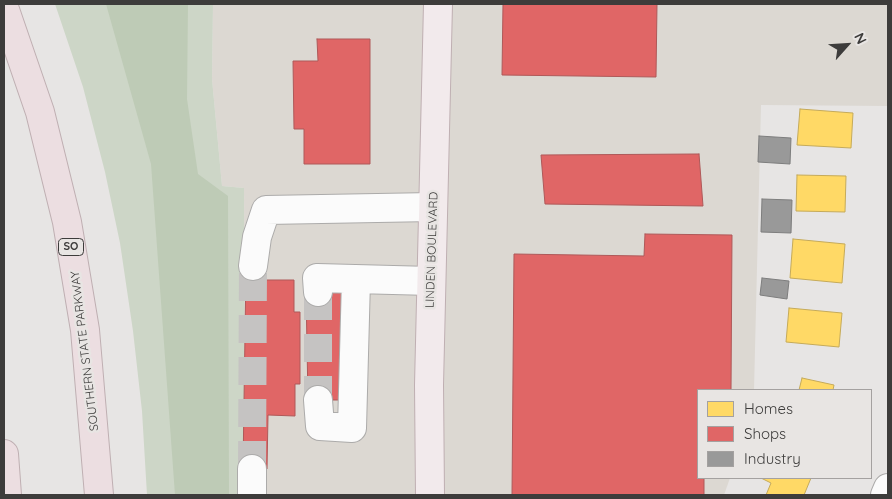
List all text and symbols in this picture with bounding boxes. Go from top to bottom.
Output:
north arrow [822,20,872,70]
text: N [850,30,871,47]
street label: LINDEN BOULEVARD [423,192,441,308]
road number: SO [58,238,84,256]
street label: SOUTHERN STATE PARKWAY [68,270,102,432]
legend [697,389,872,479]
text: Homes [744,399,793,418]
text: Shops [744,424,786,443]
text: Industry [744,449,801,468]

